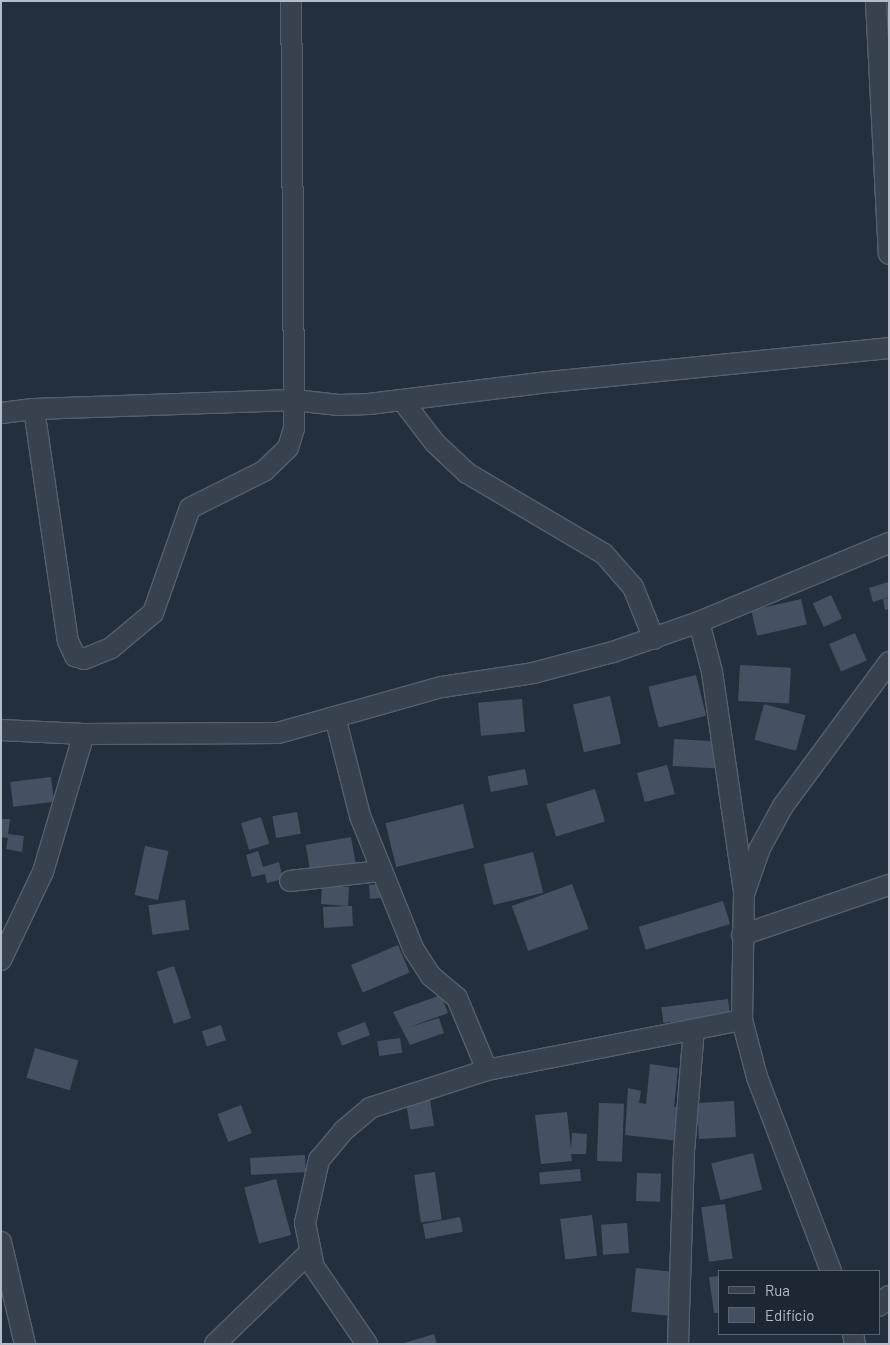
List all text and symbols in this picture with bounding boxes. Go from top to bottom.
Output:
legend [718,1270,880,1335]
text: Rua [765,1281,790,1299]
text: Edifício [765,1306,814,1324]

